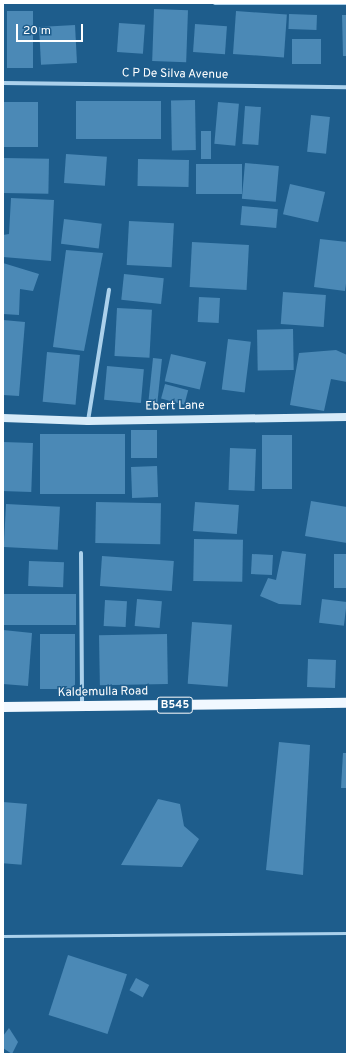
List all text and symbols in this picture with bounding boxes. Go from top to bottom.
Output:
scale bar [18,16,85,42]
text: 20 m [23,23,51,39]
street label: C P De Silva Avenue [121,67,229,83]
street label: Ebert Lane [145,399,205,415]
street label: Kaldemulla Road [58,685,148,701]
road number: B545 [156,696,194,714]

